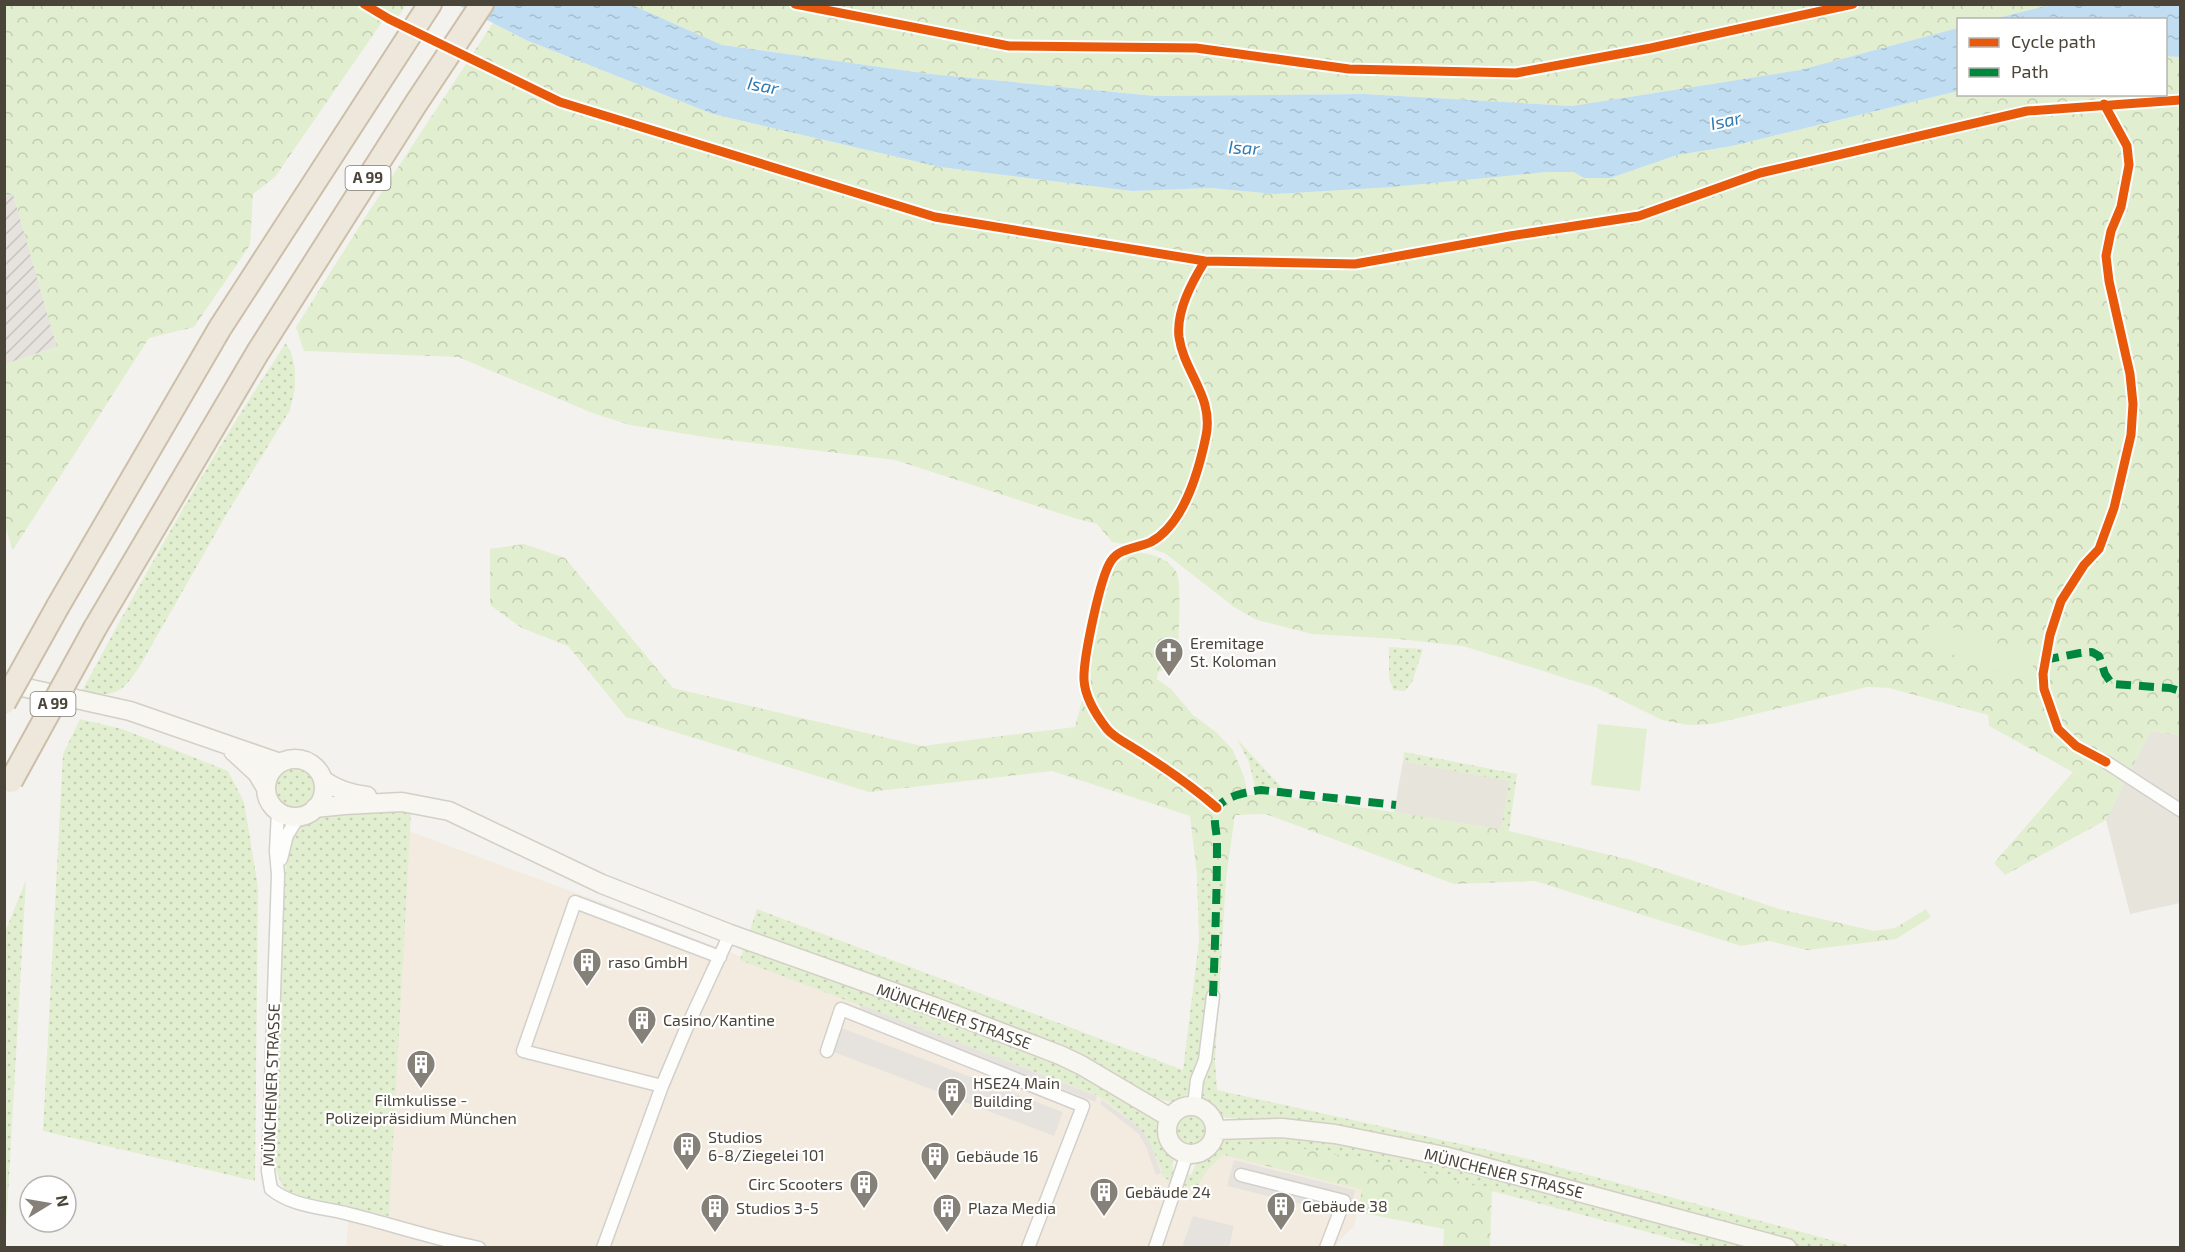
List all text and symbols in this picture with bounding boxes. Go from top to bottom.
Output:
legend [1957,18,2167,96]
text: Cycle path [2011,30,2096,52]
text: Path [2011,60,2049,82]
water label: Isar [746,71,781,99]
water label: Isar [1708,106,1744,134]
water label: Isar [1228,135,1261,159]
road number: A 99 [346,166,391,190]
place label: Eremitage St. Koloman [1190,633,1276,670]
church icon: Eremitage St. Koloman [1153,636,1185,678]
road number: A 99 [31,692,76,716]
building icon: raso GmbH [571,946,603,988]
place label: raso GmbH [608,952,688,971]
street label: MÜNCHENER STRASSE [874,979,1034,1052]
street label: MÜNCHENER STRASSE [258,1003,283,1167]
building icon: Casino/Kantine [626,1004,658,1046]
place label: Casino/Kantine [663,1010,775,1029]
building icon: Filmkulisse - Polizeipräsidium München [405,1048,437,1090]
place label: HSE24 Main Building [973,1073,1060,1110]
building icon: HSE24 Main Building [936,1076,968,1118]
place label: Filmkulisse - Polizeipräsidium München [325,1090,517,1127]
place label: Studios 6-8/Ziegelei 101 [708,1127,825,1164]
building icon: Studios 6-8/Ziegelei 101 [671,1130,703,1172]
building icon: Gebäude 16 [919,1140,951,1182]
street label: MÜNCHENER STRASSE [1423,1144,1586,1202]
place label: Gebäude 16 [956,1146,1039,1165]
building icon: Circ Scooters [848,1168,880,1210]
north arrow [18,1174,78,1234]
place label: Circ Scooters [748,1174,843,1193]
building icon: Gebäude 24 [1088,1176,1120,1218]
place label: Gebäude 24 [1125,1182,1211,1201]
building icon: Gebäude 38 [1265,1190,1297,1232]
building icon: Studios 3-5 [699,1192,731,1234]
building icon: Plaza Media [931,1192,963,1234]
text: N [53,1194,74,1209]
place label: Gebäude 38 [1302,1196,1388,1215]
place label: Studios 3-5 [736,1198,819,1217]
place label: Plaza Media [968,1198,1056,1217]

